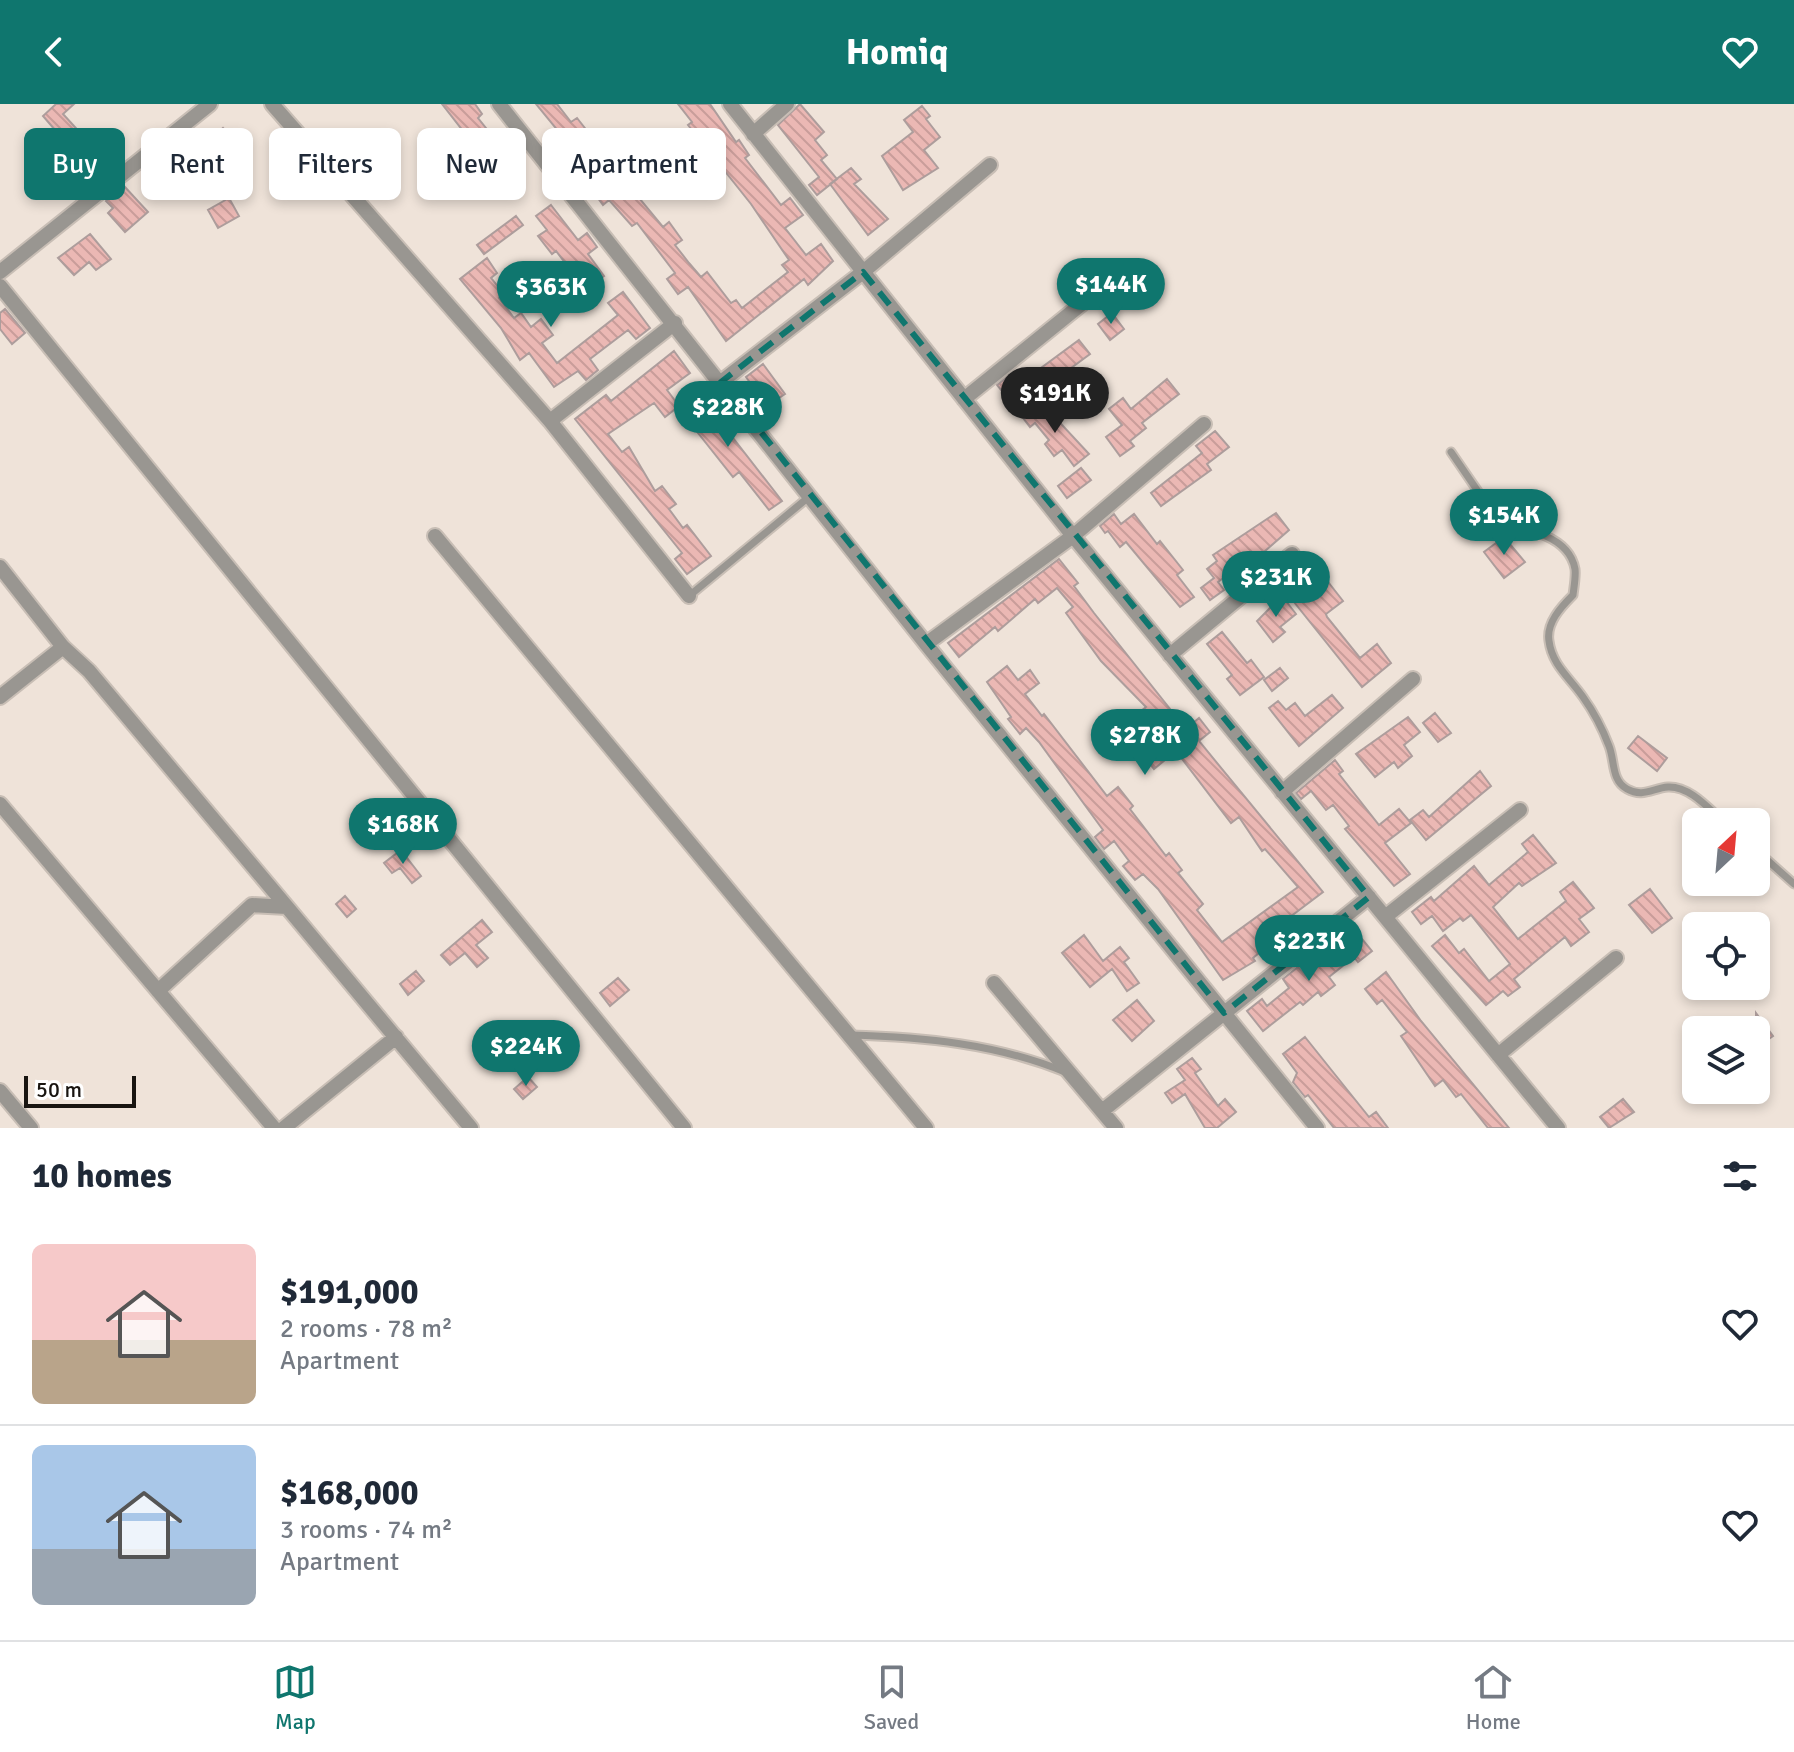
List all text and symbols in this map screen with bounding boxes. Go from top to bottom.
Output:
icon: back [32,30,76,74]
text: Homiq [846,30,948,75]
icon: heart [1718,30,1762,74]
chip: Buy [24,128,125,200]
chip: Rent [141,128,253,200]
chip: Filters [269,128,401,200]
chip: New [417,128,526,200]
chip: Apartment [542,128,726,200]
pin: $144K [1055,258,1167,326]
pin: $363K [495,261,607,329]
text: $144K [1075,268,1147,300]
text: $363K [515,271,587,303]
pin: $191K [999,367,1111,435]
text: $191K [1019,377,1091,409]
pin: $228K [672,381,784,449]
text: $228K [692,391,764,423]
pin: $154K [1448,489,1560,557]
text: $154K [1468,499,1540,531]
pin: $231K [1220,551,1332,619]
text: $231K [1240,561,1312,593]
pin: $278K [1089,709,1201,777]
text: $278K [1109,719,1181,751]
pin: $168K [347,798,459,866]
text: $168K [367,808,439,840]
north arrow [1682,808,1770,896]
map controls [1682,808,1770,1104]
button: locate [1682,912,1770,1000]
pin: $223K [1253,915,1365,983]
text: $223K [1273,925,1345,957]
button: layers [1682,1016,1770,1104]
pin: $224K [470,1020,582,1088]
text: $224K [490,1030,562,1062]
scale bar [24,1072,136,1108]
text: 50 m [36,1076,82,1103]
icon: filters [1718,1154,1762,1198]
text: 10 homes [32,1155,172,1197]
text: $191,000 [280,1271,419,1313]
icon: home [96,1276,192,1372]
icon: heart [1718,1302,1762,1346]
text: 2 rooms · 78 m² [280,1313,453,1345]
text: Apartment [280,1345,399,1377]
text: $168,000 [280,1472,419,1514]
icon: home [96,1477,192,1573]
icon: heart [1718,1503,1762,1547]
text: 3 rooms · 74 m² [280,1514,453,1546]
text: Apartment [280,1546,399,1578]
tab: Map [273,1660,317,1735]
tab: Saved [864,1660,919,1735]
tab: Home [1466,1660,1521,1735]

